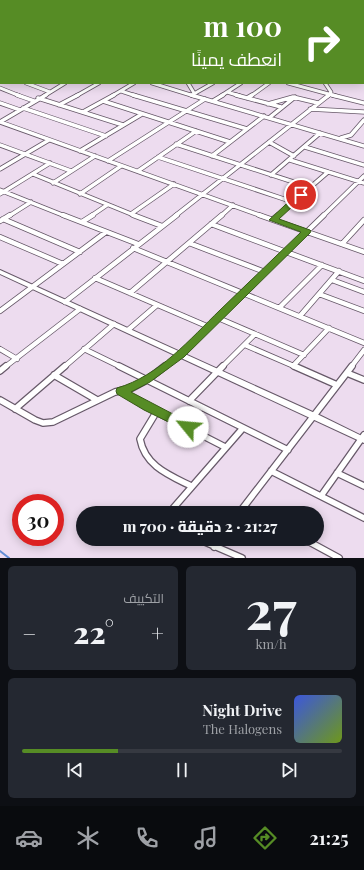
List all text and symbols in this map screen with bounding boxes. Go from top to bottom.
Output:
text: 100 m [203,7,282,44]
icon: right [296,16,348,68]
text: انعطف يمينًا [191,47,282,71]
pin [284,178,318,212]
icon: arrive [290,184,312,206]
position arrow [167,406,209,448]
speed limit sign: 30 [12,494,64,546]
text: 21:27 · 2 دقيقة · 700 m [123,516,277,536]
text: 27 [246,574,296,643]
text: التكييف [123,589,164,606]
text: 22° [73,612,114,652]
text: − [22,618,36,648]
text: + [151,618,164,648]
text: km/h [255,635,287,652]
text: Night Drive [202,700,282,720]
text: The Halogens [203,720,282,737]
icon: previous [64,759,86,781]
icon: pause [171,759,193,781]
icon: next [278,759,300,781]
icon: car [15,824,43,852]
icon: climate [74,824,102,852]
icon: phone [133,824,161,852]
icon: music [192,824,220,852]
icon: directions [251,824,279,852]
text: 21:25 [309,826,349,850]

